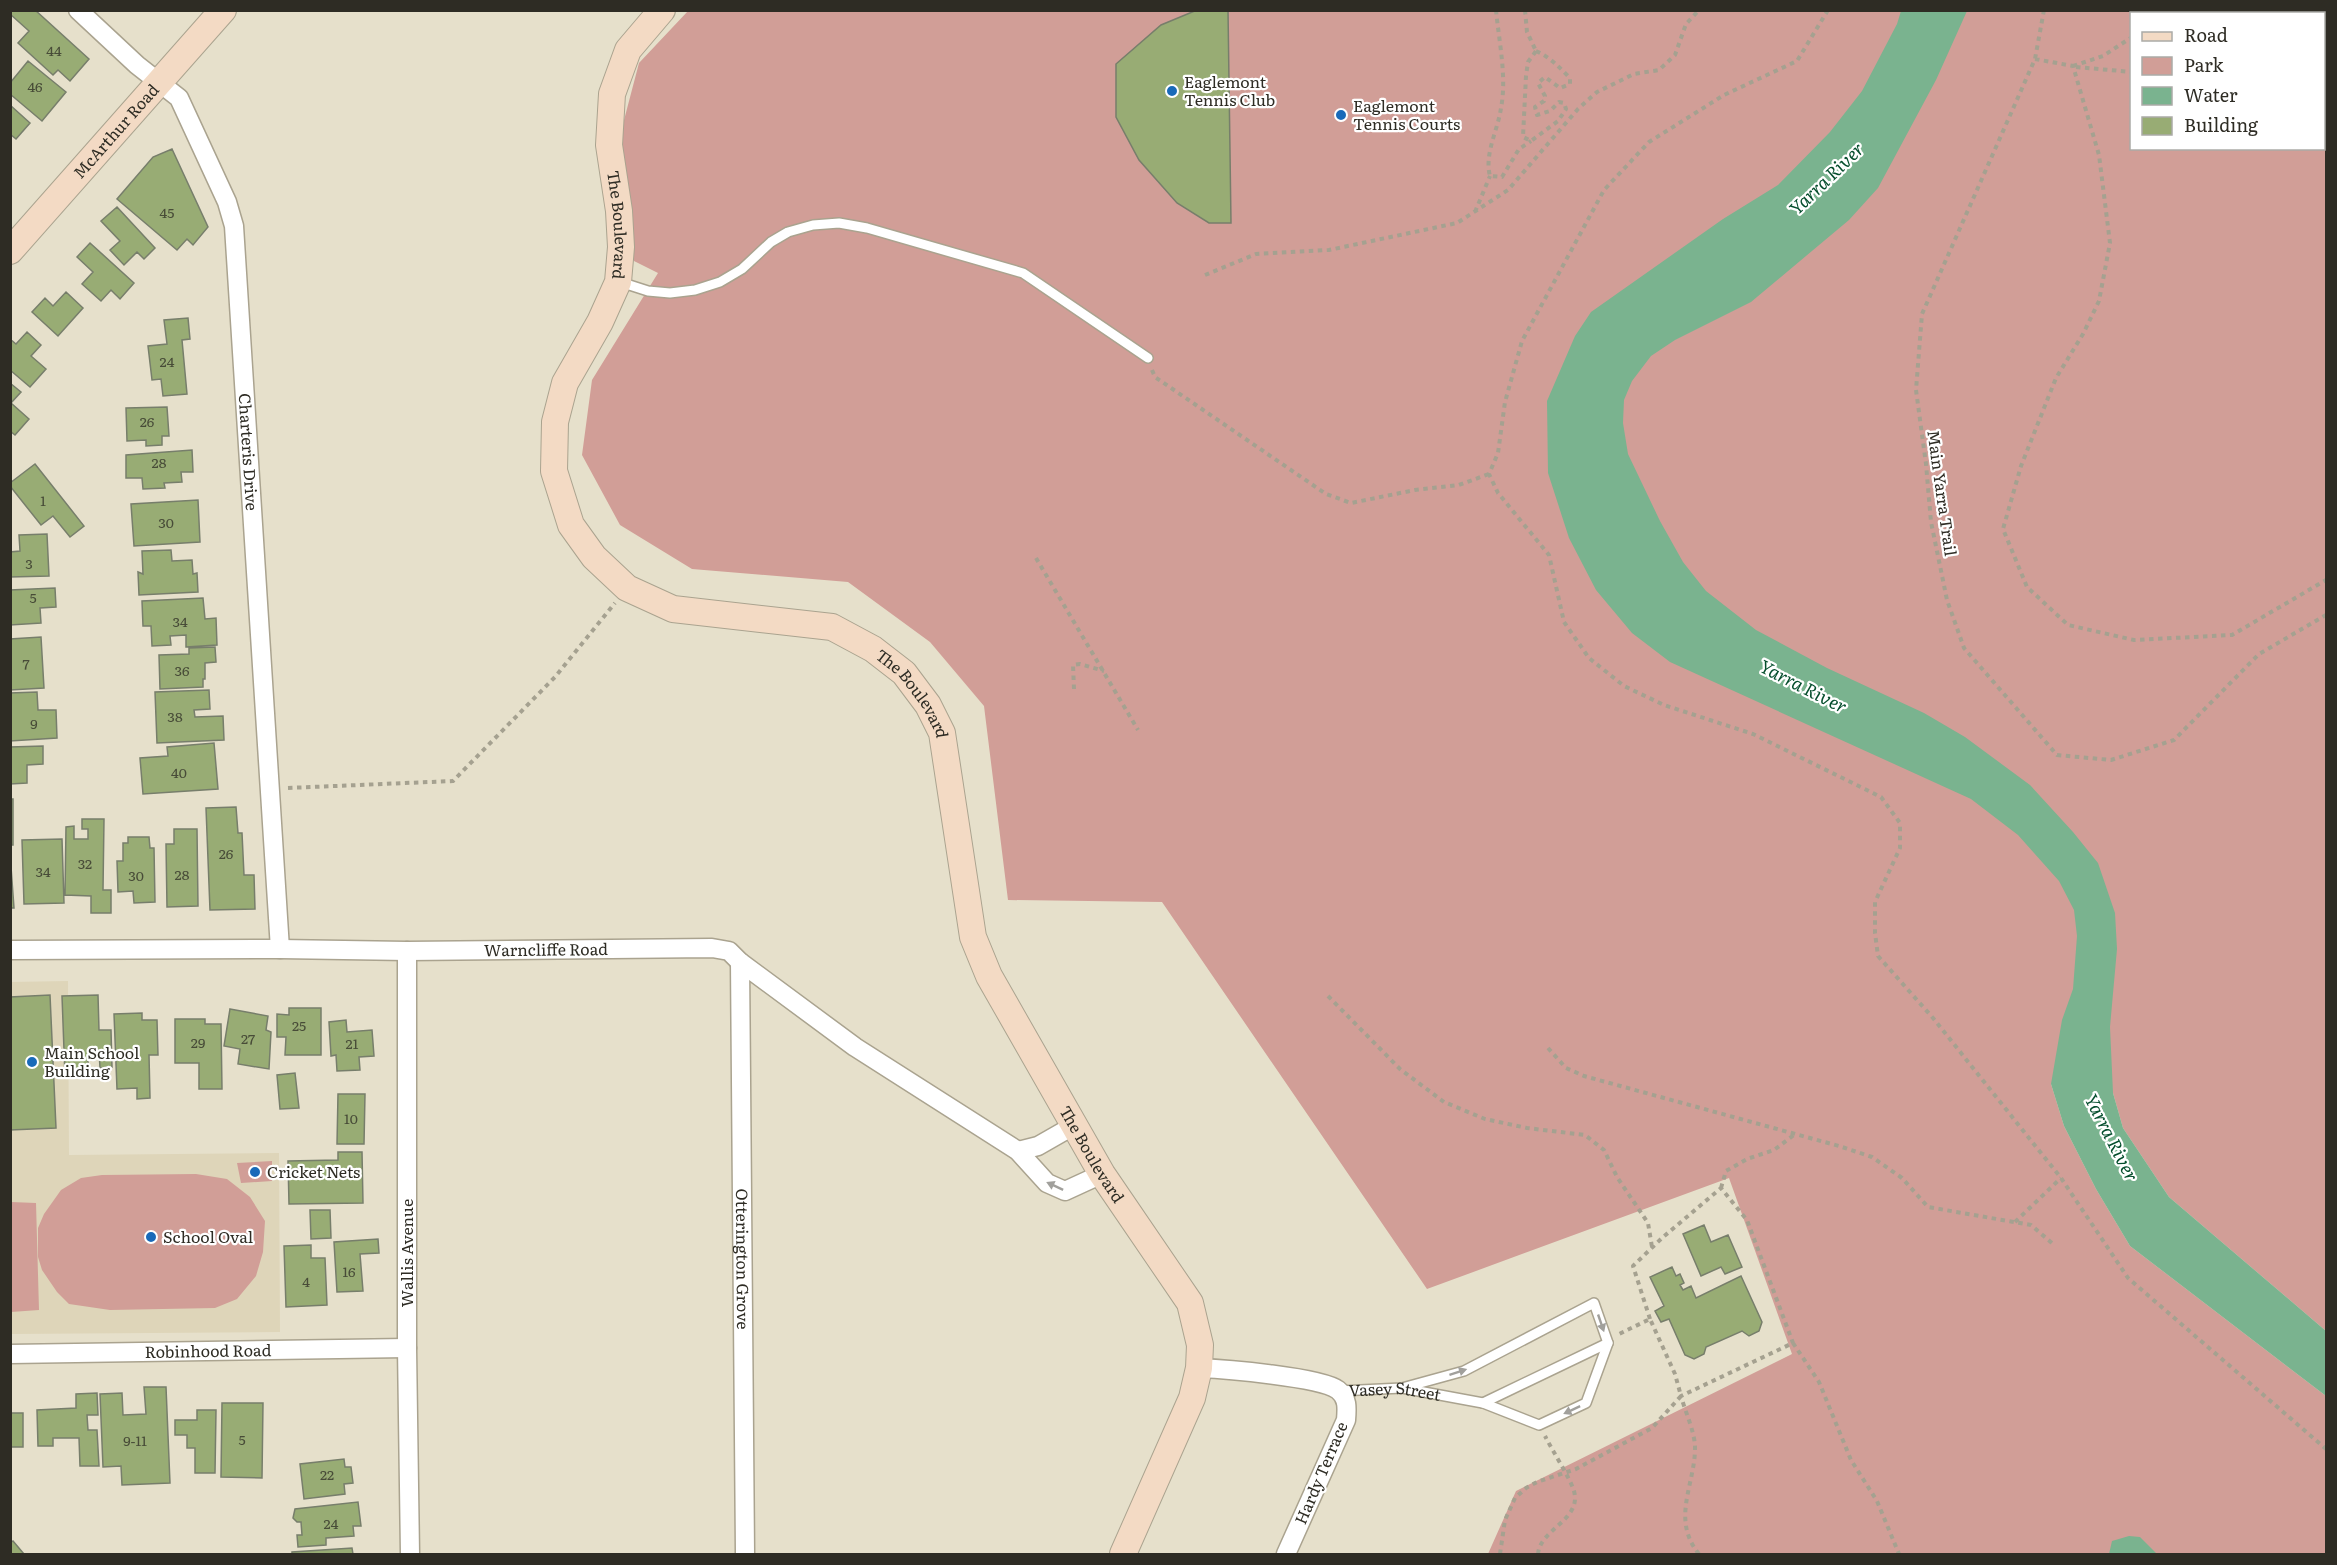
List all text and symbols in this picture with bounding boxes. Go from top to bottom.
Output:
legend [2130,12,2325,150]
text: Road [2184,21,2228,48]
house number: 44 [46,40,62,60]
text: Park [2184,51,2225,78]
place label: Eaglemont Tennis Club [1184,69,1275,111]
house number: 46 [27,76,43,96]
street label: McArthur Road [67,78,164,183]
text: Water [2184,81,2238,108]
marker: Eaglemont Tennis Club [1165,84,1179,98]
place label: Eaglemont Tennis Courts [1353,93,1460,135]
marker: Eaglemont Tennis Courts [1334,108,1348,122]
text: Building [2184,111,2259,138]
water label: Yarra River [1782,135,1869,221]
street label: The Boulevard [602,169,634,281]
house number: 45 [160,202,174,222]
house number: 24 [160,351,175,371]
street label: Charteris Drive [234,392,265,511]
house number: 26 [140,411,155,431]
street label: Main Yarra Trail [1922,428,1964,557]
house number: 28 [152,452,167,472]
house number: 1 [40,490,46,510]
house number: 30 [158,512,174,532]
house number: 3 [25,553,33,573]
house number: 5 [29,587,37,607]
house number: 34 [172,611,188,631]
street label: The Boulevard [871,642,956,740]
water label: Yarra River [1755,652,1852,719]
house number: 7 [22,653,30,673]
house number: 36 [174,660,190,680]
house number: 38 [167,706,183,726]
house number: 9 [30,713,38,733]
house number: 40 [171,762,187,782]
house number: 26 [219,843,234,863]
house number: 32 [78,853,92,873]
house number: 34 [35,861,51,881]
house number: 28 [175,864,190,884]
house number: 30 [128,865,144,885]
street label: Warncliffe Road [484,936,608,961]
house number: 25 [292,1015,306,1035]
house number: 27 [241,1028,255,1048]
house number: 29 [191,1032,205,1052]
house number: 21 [346,1033,359,1053]
place label: Main School Building [44,1040,139,1082]
marker: Main School Building [25,1055,39,1069]
water label: Yarra River [2079,1089,2146,1186]
street label: The Boulevard [1054,1101,1131,1207]
house number: 10 [344,1108,358,1128]
place label: Cricket Nets [267,1159,360,1183]
marker: Cricket Nets [248,1165,262,1179]
one-way arrow [1046,1182,1064,1192]
street label: Otterington Grove [731,1188,756,1330]
street label: Wallis Avenue [394,1199,418,1307]
place label: School Oval [163,1224,253,1248]
marker: School Oval [144,1230,158,1244]
house number: 16 [342,1261,356,1281]
house number: 4 [302,1271,310,1291]
one-way arrow [1597,1314,1607,1332]
street label: Robinhood Road [144,1337,272,1363]
one-way arrow [1449,1367,1467,1376]
street label: Vasey Street [1348,1375,1444,1406]
one-way arrow [1563,1405,1580,1414]
street label: Hardy Terrace [1288,1417,1353,1528]
house number: 5 [238,1429,246,1449]
house number: 9-11 [123,1430,147,1450]
house number: 22 [320,1464,334,1484]
house number: 24 [324,1513,339,1533]

